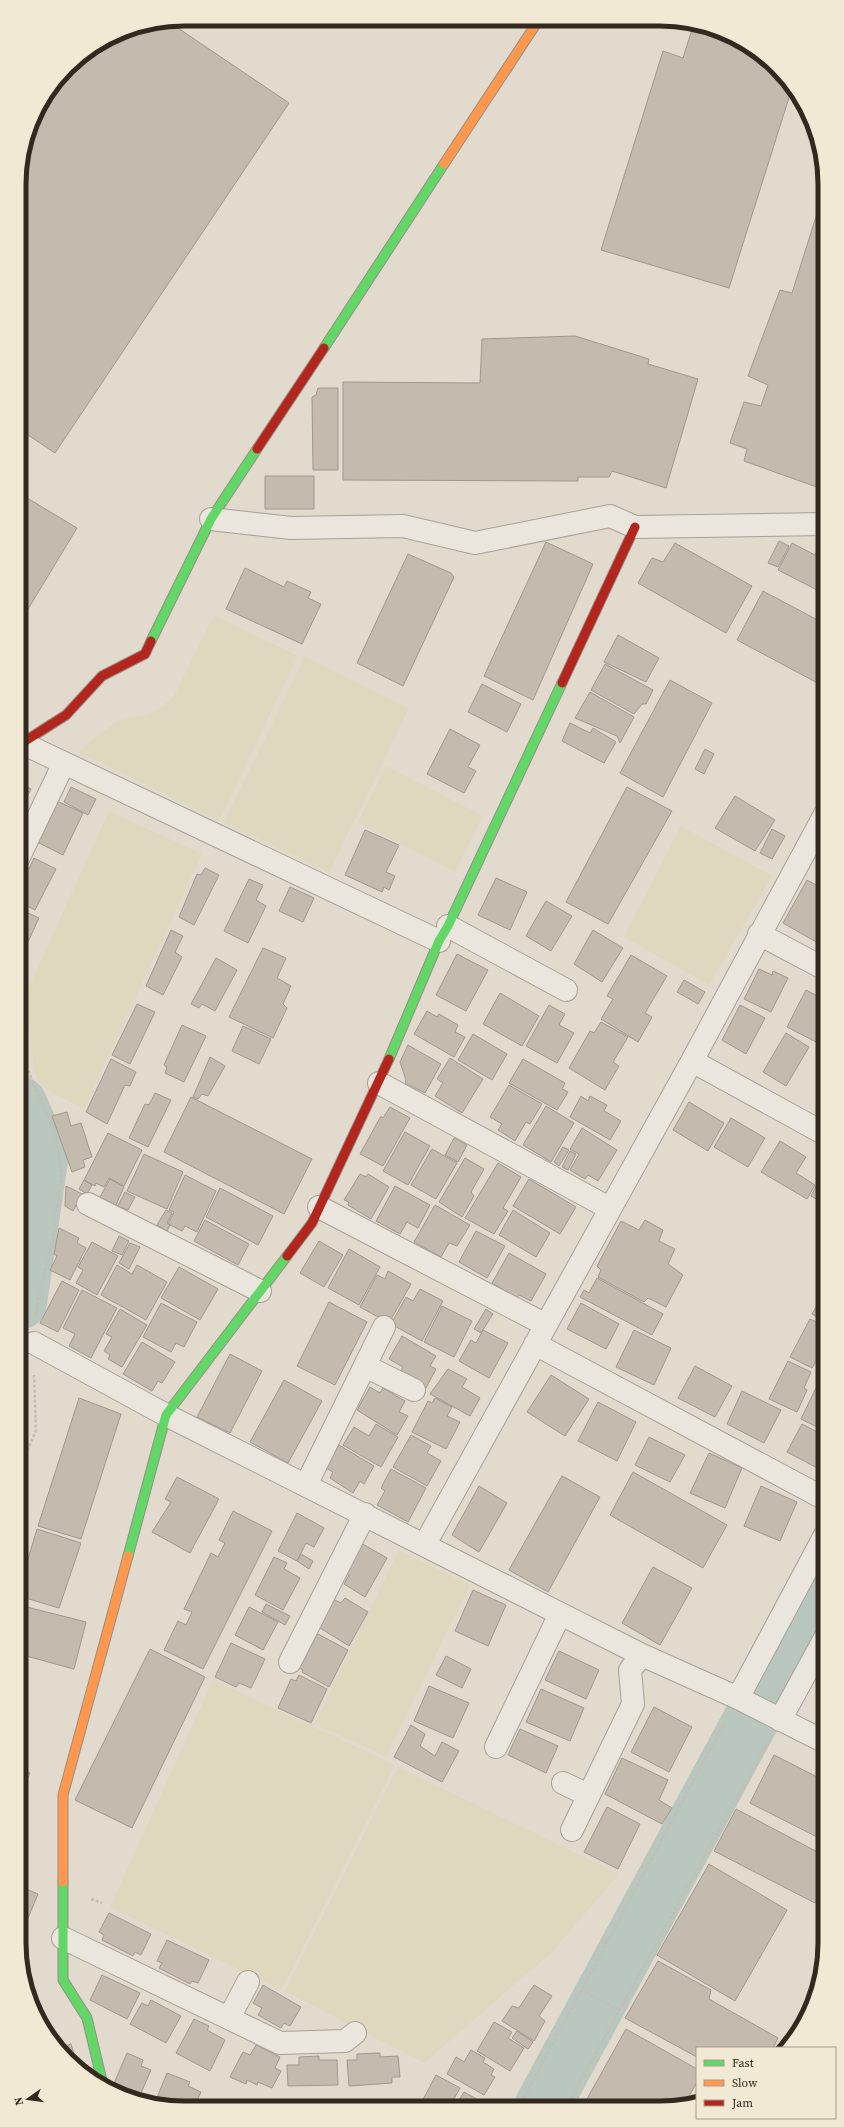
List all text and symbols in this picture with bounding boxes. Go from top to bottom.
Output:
legend [696,2047,836,2119]
text: Fast [732,2055,754,2071]
text: Slow [732,2075,758,2091]
north arrow [8,2079,48,2119]
text: Jam [731,2095,753,2111]
text: N [11,2096,27,2107]

